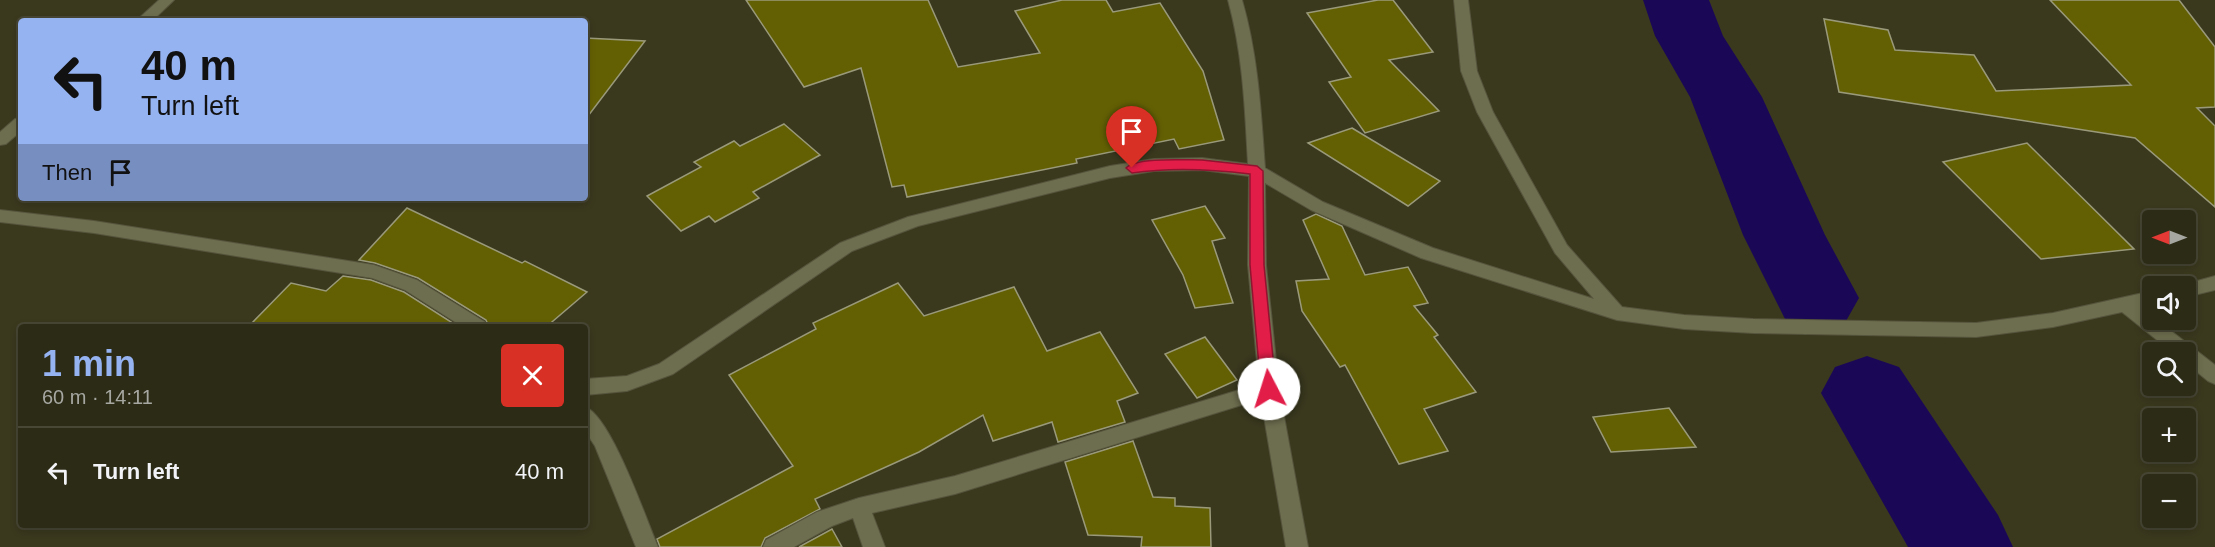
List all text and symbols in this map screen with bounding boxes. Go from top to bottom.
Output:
icon: left [42,42,120,120]
text: 40 m [141,42,237,89]
text: Turn left [141,91,239,121]
pin [1106,106,1157,168]
icon: arrive [1115,115,1148,148]
icon: arrive [104,156,137,189]
text: Then [42,160,92,185]
north arrow [2142,210,2196,264]
map controls [2142,210,2196,528]
button: sound [2142,276,2196,330]
button: search [2142,342,2196,396]
text: 1 min [42,343,136,384]
button: close [501,344,564,407]
position arrow [1237,357,1301,421]
text: 60 m · 14:11 [42,386,153,408]
button: + [2142,408,2196,462]
icon: left [42,456,75,489]
text: Turn left [93,459,179,484]
text: 40 m [515,459,564,484]
button: − [2142,474,2196,528]

